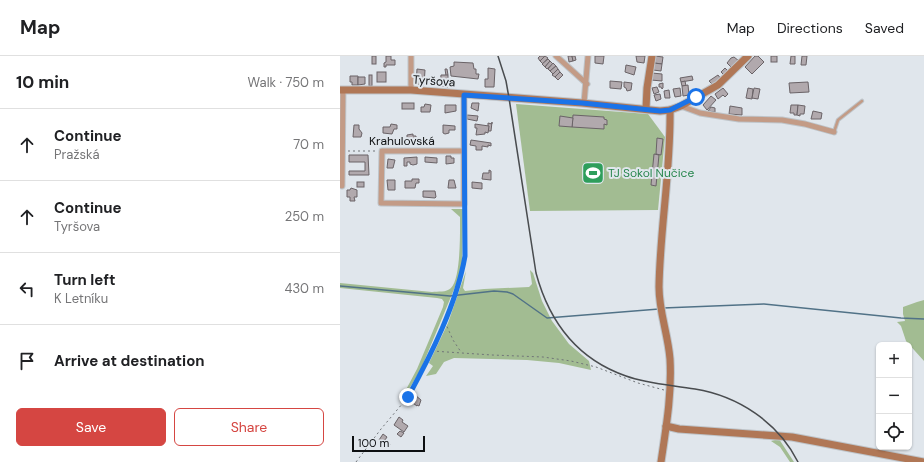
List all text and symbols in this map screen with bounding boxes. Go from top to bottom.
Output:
text: Map [20,15,60,40]
text: Map [727,19,755,37]
text: Directions [777,19,843,37]
text: Saved [865,19,904,37]
text: 10 min [16,71,69,93]
street label: Tyršova [412,72,456,90]
text: Walk · 750 m [248,74,324,91]
route start [687,88,705,106]
text: Continue [54,126,122,146]
street label: Krahulovská [369,133,435,149]
icon: ahead [16,134,38,156]
text: 70 m [293,136,324,153]
text: Pražská [54,146,99,163]
sports icon: TJ Sokol Nučice [580,160,606,186]
place label: TJ Sokol Nučice [608,165,694,181]
text: Continue [54,198,122,218]
icon: ahead [16,206,38,228]
text: 250 m [285,208,324,225]
text: Tyršova [54,218,100,235]
text: Turn left [54,270,115,290]
icon: left [16,278,38,300]
text: 430 m [284,280,324,297]
text: K Letníku [54,290,108,307]
map controls [876,342,912,450]
button: + [876,342,912,378]
icon: arrive [16,350,38,372]
text: Arrive at destination [54,351,205,371]
button: − [876,378,912,414]
route end [399,388,417,406]
button: Save [16,408,166,446]
button: Share [174,408,324,446]
button: locate [876,414,912,450]
scale bar [352,434,425,453]
text: 100 m [358,436,389,450]

